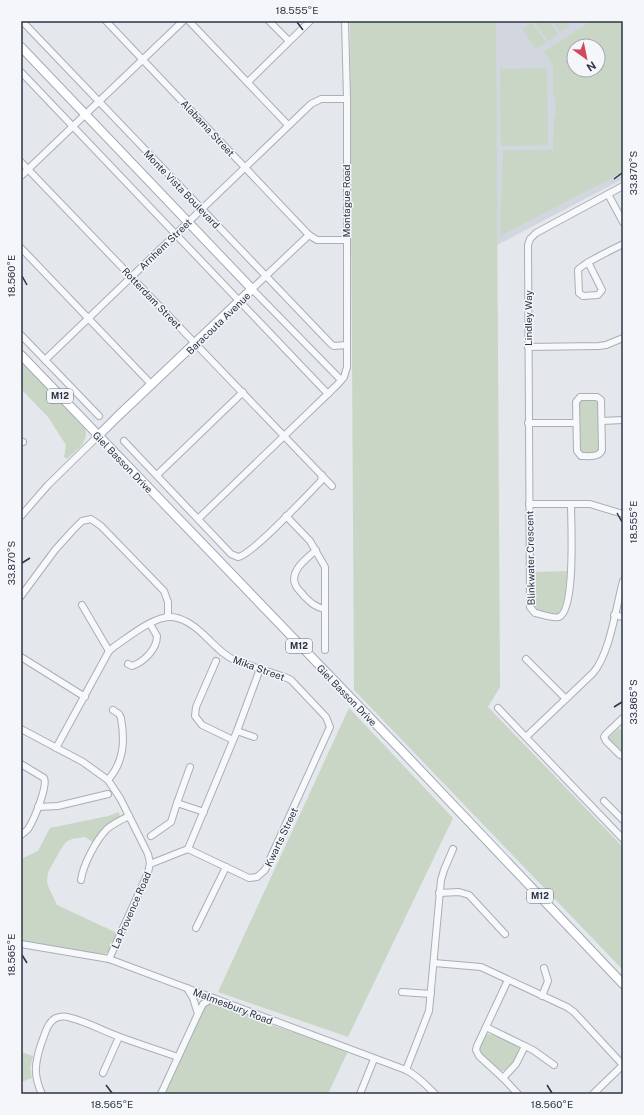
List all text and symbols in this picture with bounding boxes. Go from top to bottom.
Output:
text: 18.555°E [276,4,318,16]
north arrow [566,38,606,78]
text: N [585,59,598,74]
street label: Alabama Street [179,97,237,159]
street label: Monte Vista Boulevard [141,147,223,231]
text: 33.870°S [627,151,639,195]
street label: Montague Road [340,164,352,237]
street label: Arnhem Street [136,216,194,272]
text: 18.560°E [5,255,17,297]
street label: Rotterdam Street [120,265,184,331]
street label: Baracouta Avenue [183,289,253,357]
street label: Lindley Way [522,289,534,346]
road number: M12 [47,389,73,403]
street label: Giel Basson Drive [91,429,156,496]
text: 18.555°E [627,501,639,543]
street label: Blinkwater Crescent [523,511,537,605]
text: 33.870°S [5,541,17,585]
road number: M12 [286,639,312,653]
street label: Mika Street [232,653,287,683]
street label: Giel Basson Drive [315,662,380,729]
text: 33.865°S [627,679,639,725]
street label: Kwarts Street [262,805,300,869]
street label: La Provence Road [109,870,153,950]
road number: M12 [527,889,553,903]
text: 18.565°E [5,934,17,976]
street label: Malmesbury Road [192,985,274,1027]
text: 18.565°E [91,1098,133,1110]
text: 18.560°E [531,1098,573,1110]

